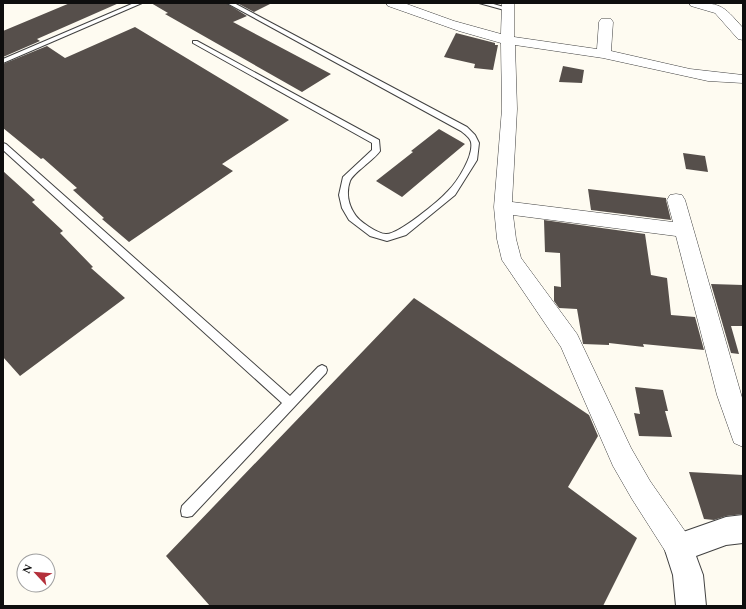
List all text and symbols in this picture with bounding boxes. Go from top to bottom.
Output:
north arrow [16,553,56,593]
text: N [18,561,37,577]

